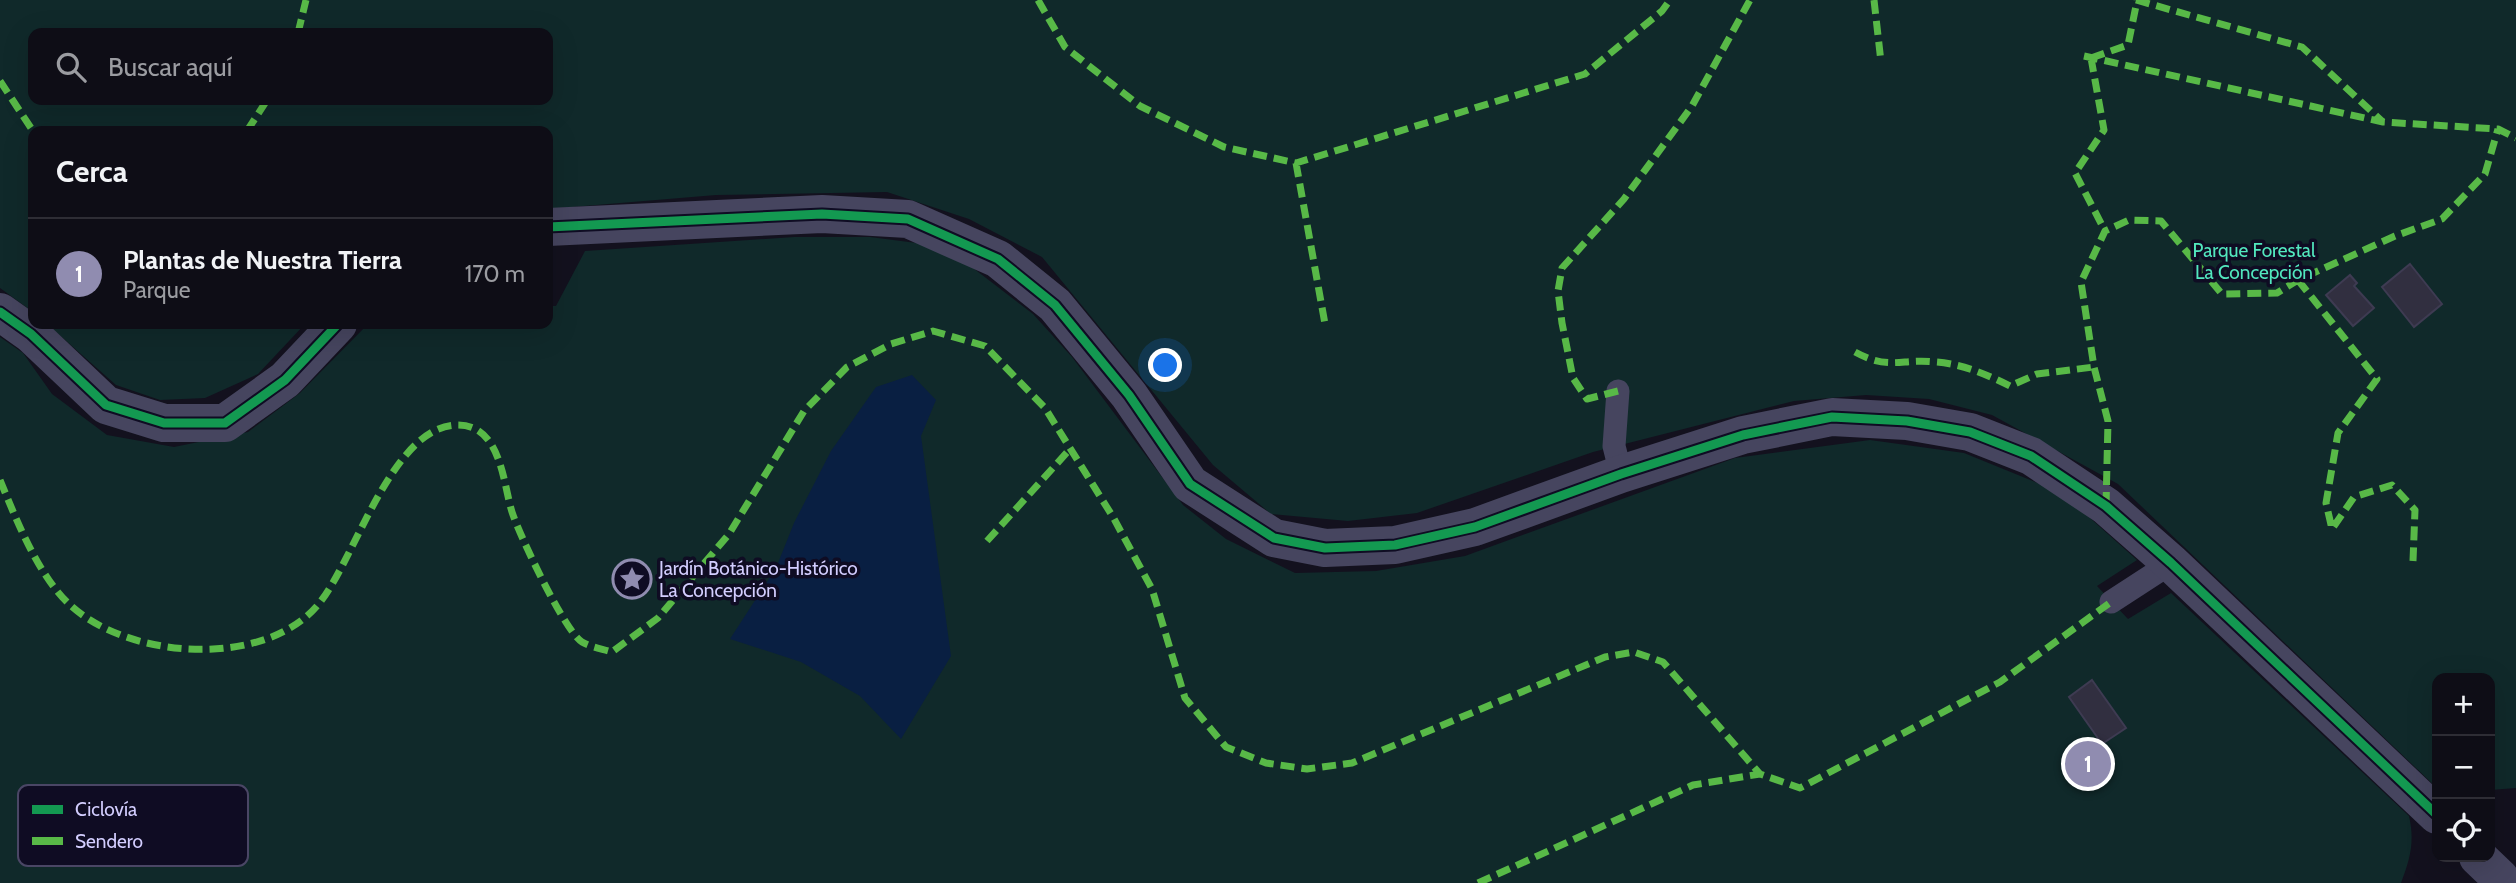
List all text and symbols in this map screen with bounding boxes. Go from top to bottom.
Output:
search box [28,28,553,105]
icon: search [52,48,90,86]
text: Buscar aquí [108,51,232,83]
text: Cerca [56,153,128,190]
park label: Parque Forestal La Concepción [2193,239,2316,284]
text: Plantas de Nuestra Tierra [123,244,402,276]
text: 1 [75,260,83,288]
text: 170 m [465,260,525,288]
text: Parque [123,276,190,304]
your location [1148,348,1182,382]
place label: Jardín Botánico-Histórico La Concepción [658,557,858,602]
place icon: Jardín Botánico-Histórico La Concepción [611,558,653,600]
map controls [2432,673,2495,862]
button: + [2432,673,2495,736]
button: − [2432,736,2495,799]
pin: 1 [2065,738,2111,790]
legend [18,785,248,866]
text: Ciclovía [75,798,137,821]
button: locate [2432,799,2495,862]
text: Sendero [75,830,143,853]

